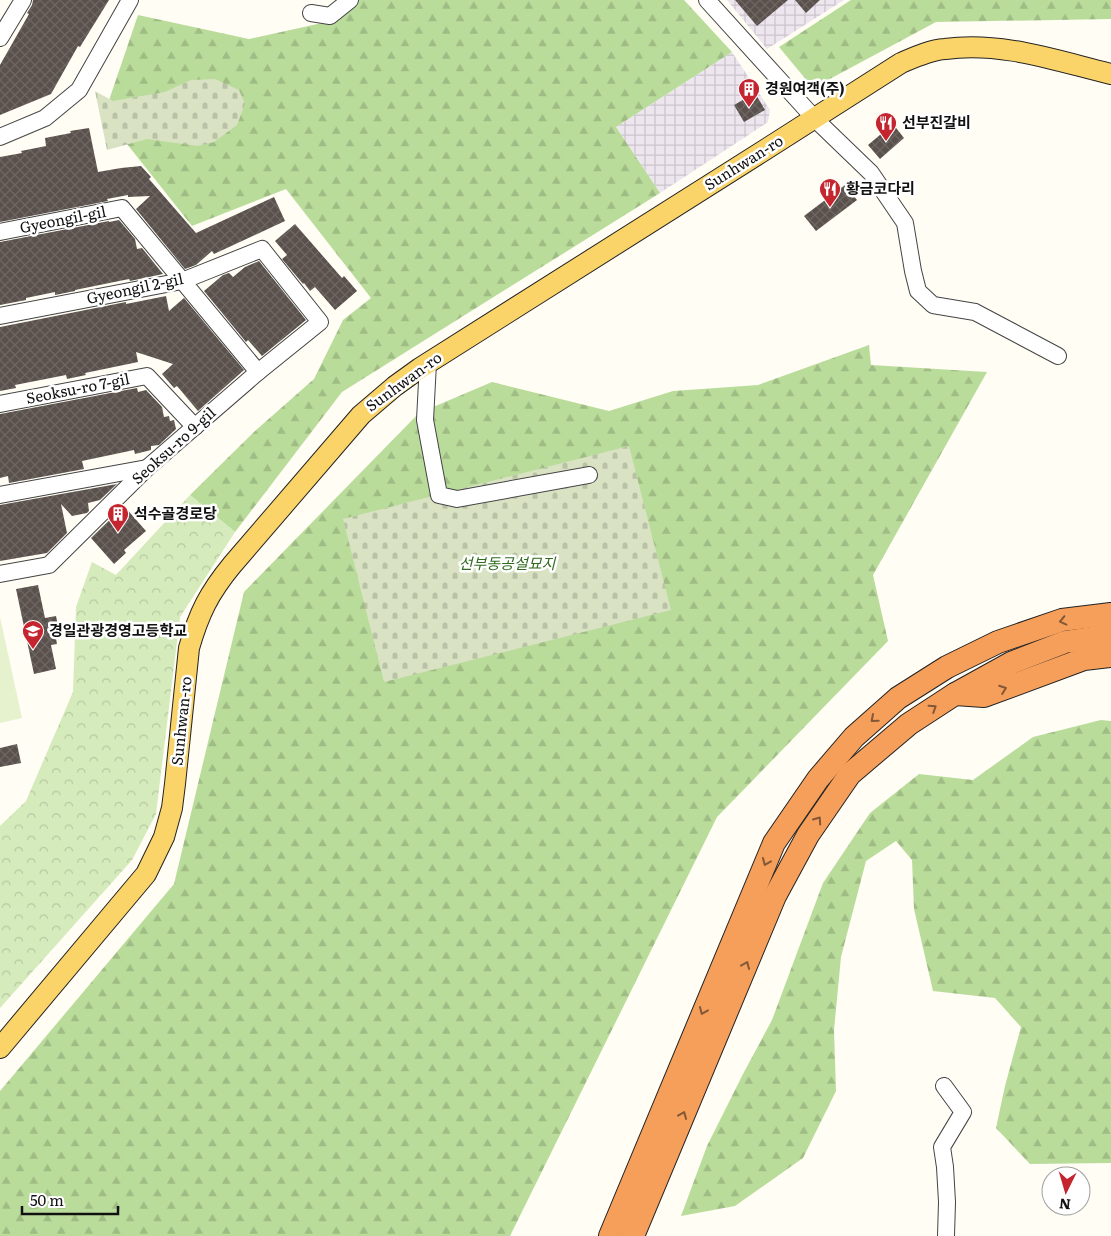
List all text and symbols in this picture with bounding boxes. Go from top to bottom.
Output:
place label: 경원여객(주) [765,76,845,99]
building icon: 경원여객(주) [737,77,761,108]
place label: 선부진갈비 [902,110,971,133]
restaurant icon: 선부진갈비 [874,111,898,142]
street label: Sunhwan-ro [699,128,787,195]
place label: 황금코다리 [846,176,915,199]
restaurant icon: 황금코다리 [818,177,842,208]
street label: Gyeongil-gil [17,199,108,238]
street label: Gyeongil 2-gil [84,266,185,309]
street label: Sunhwan-ro [360,345,446,416]
street label: Seoksu-ro 7-gil [24,366,132,409]
street label: Seoksu-ro 9-gil [126,401,220,489]
place label: 석수골경로당 [134,501,217,524]
building icon: 석수골경로당 [106,502,130,533]
park label: 선부동공설묘지 [459,551,556,574]
one-way arrow [1058,615,1067,626]
place label: 경일관광경영고등학교 [49,618,187,641]
school or university icon: 경일관광경영고등학교 [21,619,45,650]
street label: Sunhwan-ro [164,675,197,766]
one-way arrow [998,685,1006,695]
one-way arrow [928,705,937,714]
one-way arrow [870,713,879,722]
one-way arrow [812,816,821,826]
one-way arrow [762,857,772,865]
one-way arrow [740,961,750,970]
one-way arrow [699,1006,710,1015]
one-way arrow [677,1111,688,1120]
north arrow [1041,1166,1091,1216]
scale bar [22,1184,119,1216]
text: 50 m [30,1188,64,1211]
text: N [1058,1194,1072,1215]

